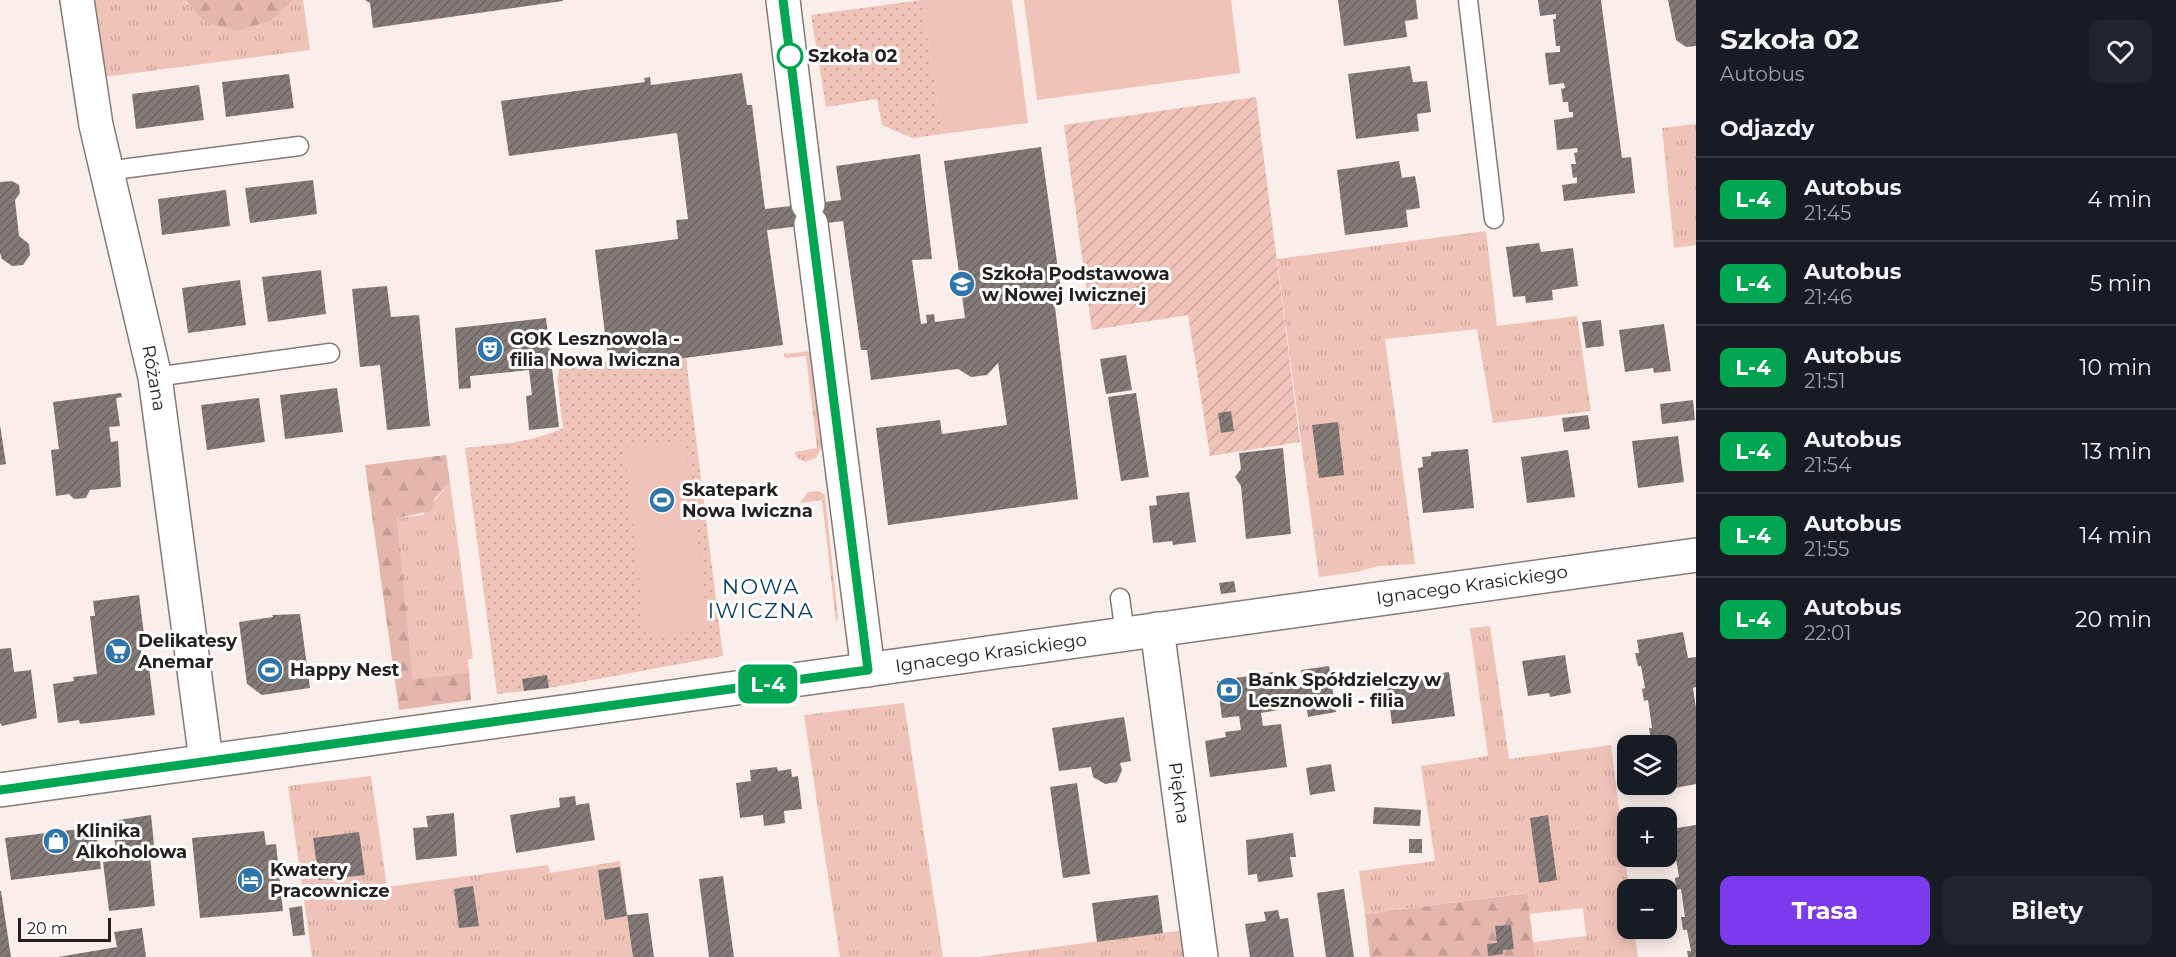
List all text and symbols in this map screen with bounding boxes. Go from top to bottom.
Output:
button: heart [2089,20,2152,83]
text: Szkoła 02 [1720,22,1859,56]
marker: Szkoła 02 [777,43,803,69]
place label: Szkoła 02 [808,45,898,67]
text: Autobus [1720,62,1805,86]
text: Odjazdy [1720,115,1814,142]
text: Autobus [1804,174,1901,201]
text: 4 min [2088,186,2152,213]
text: L-4 [1735,187,1771,212]
text: 21:45 [1804,201,1851,225]
text: Autobus [1804,258,1901,285]
place label: Szkoła Podstawowa w Nowej Iwicznej [982,263,1169,306]
school or university icon: Szkoła Podstawowa w Nowej Iwicznej [947,269,977,299]
text: 5 min [2090,270,2152,297]
text: L-4 [1735,271,1771,296]
text: 21:46 [1804,285,1852,309]
place label: GOK Lesznowola - filia Nowa Iwiczna [510,328,680,371]
theatre icon: GOK Lesznowola - filia Nowa Iwiczna [475,334,505,364]
text: Autobus [1804,342,1901,369]
street label: Różana [137,343,171,413]
text: 10 min [2080,354,2152,381]
text: L-4 [1735,355,1771,380]
text: 21:51 [1804,369,1845,393]
text: Autobus [1804,426,1901,453]
text: 13 min [2082,438,2152,465]
text: L-4 [1735,439,1771,464]
text: 21:54 [1804,453,1851,477]
place label: Skatepark Nowa Iwiczna [682,479,813,522]
sports icon: Skatepark Nowa Iwiczna [647,485,677,515]
text: Autobus [1804,510,1901,537]
text: 14 min [2080,522,2152,549]
text: L-4 [1735,523,1771,548]
text: 21:55 [1804,537,1849,561]
street label: Ignacego Krasickiego [1375,561,1569,609]
district label: NOWA IWICZNA [708,574,814,623]
text: Autobus [1804,594,1901,621]
text: 20 min [2075,606,2152,633]
text: L-4 [1735,607,1771,632]
text: 22:01 [1804,621,1851,645]
street label: Ignacego Krasickiego [894,629,1088,677]
place label: Delikatesy Anemar [137,630,237,673]
supermarket icon: Delikatesy Anemar [103,636,133,666]
sports icon: Happy Nest [255,655,285,685]
place label: Happy Nest [290,659,400,681]
line badge: L-4 [734,664,802,704]
place label: Bank Spółdzielczy w Lesznowoli - filia [1248,669,1441,712]
text: L-4 [750,672,786,697]
bank icon: Bank Spółdzielczy w Lesznowoli - filia [1214,675,1244,705]
map controls [1617,735,1677,939]
button: layers [1617,735,1677,795]
street label: Piękna [1164,761,1194,825]
button: + [1617,807,1677,867]
place label: Klinika Alkoholowa [75,820,187,863]
shop icon: Klinika Alkoholowa [41,826,71,856]
place label: Kwatery Pracownicze [270,859,390,902]
hotel icon: Kwatery Pracownicze [235,865,265,895]
button: Trasa [1720,876,1930,945]
button: Bilety [1942,876,2152,945]
button: − [1617,879,1677,939]
scale bar [18,915,111,942]
text: 20 m [27,919,68,938]

